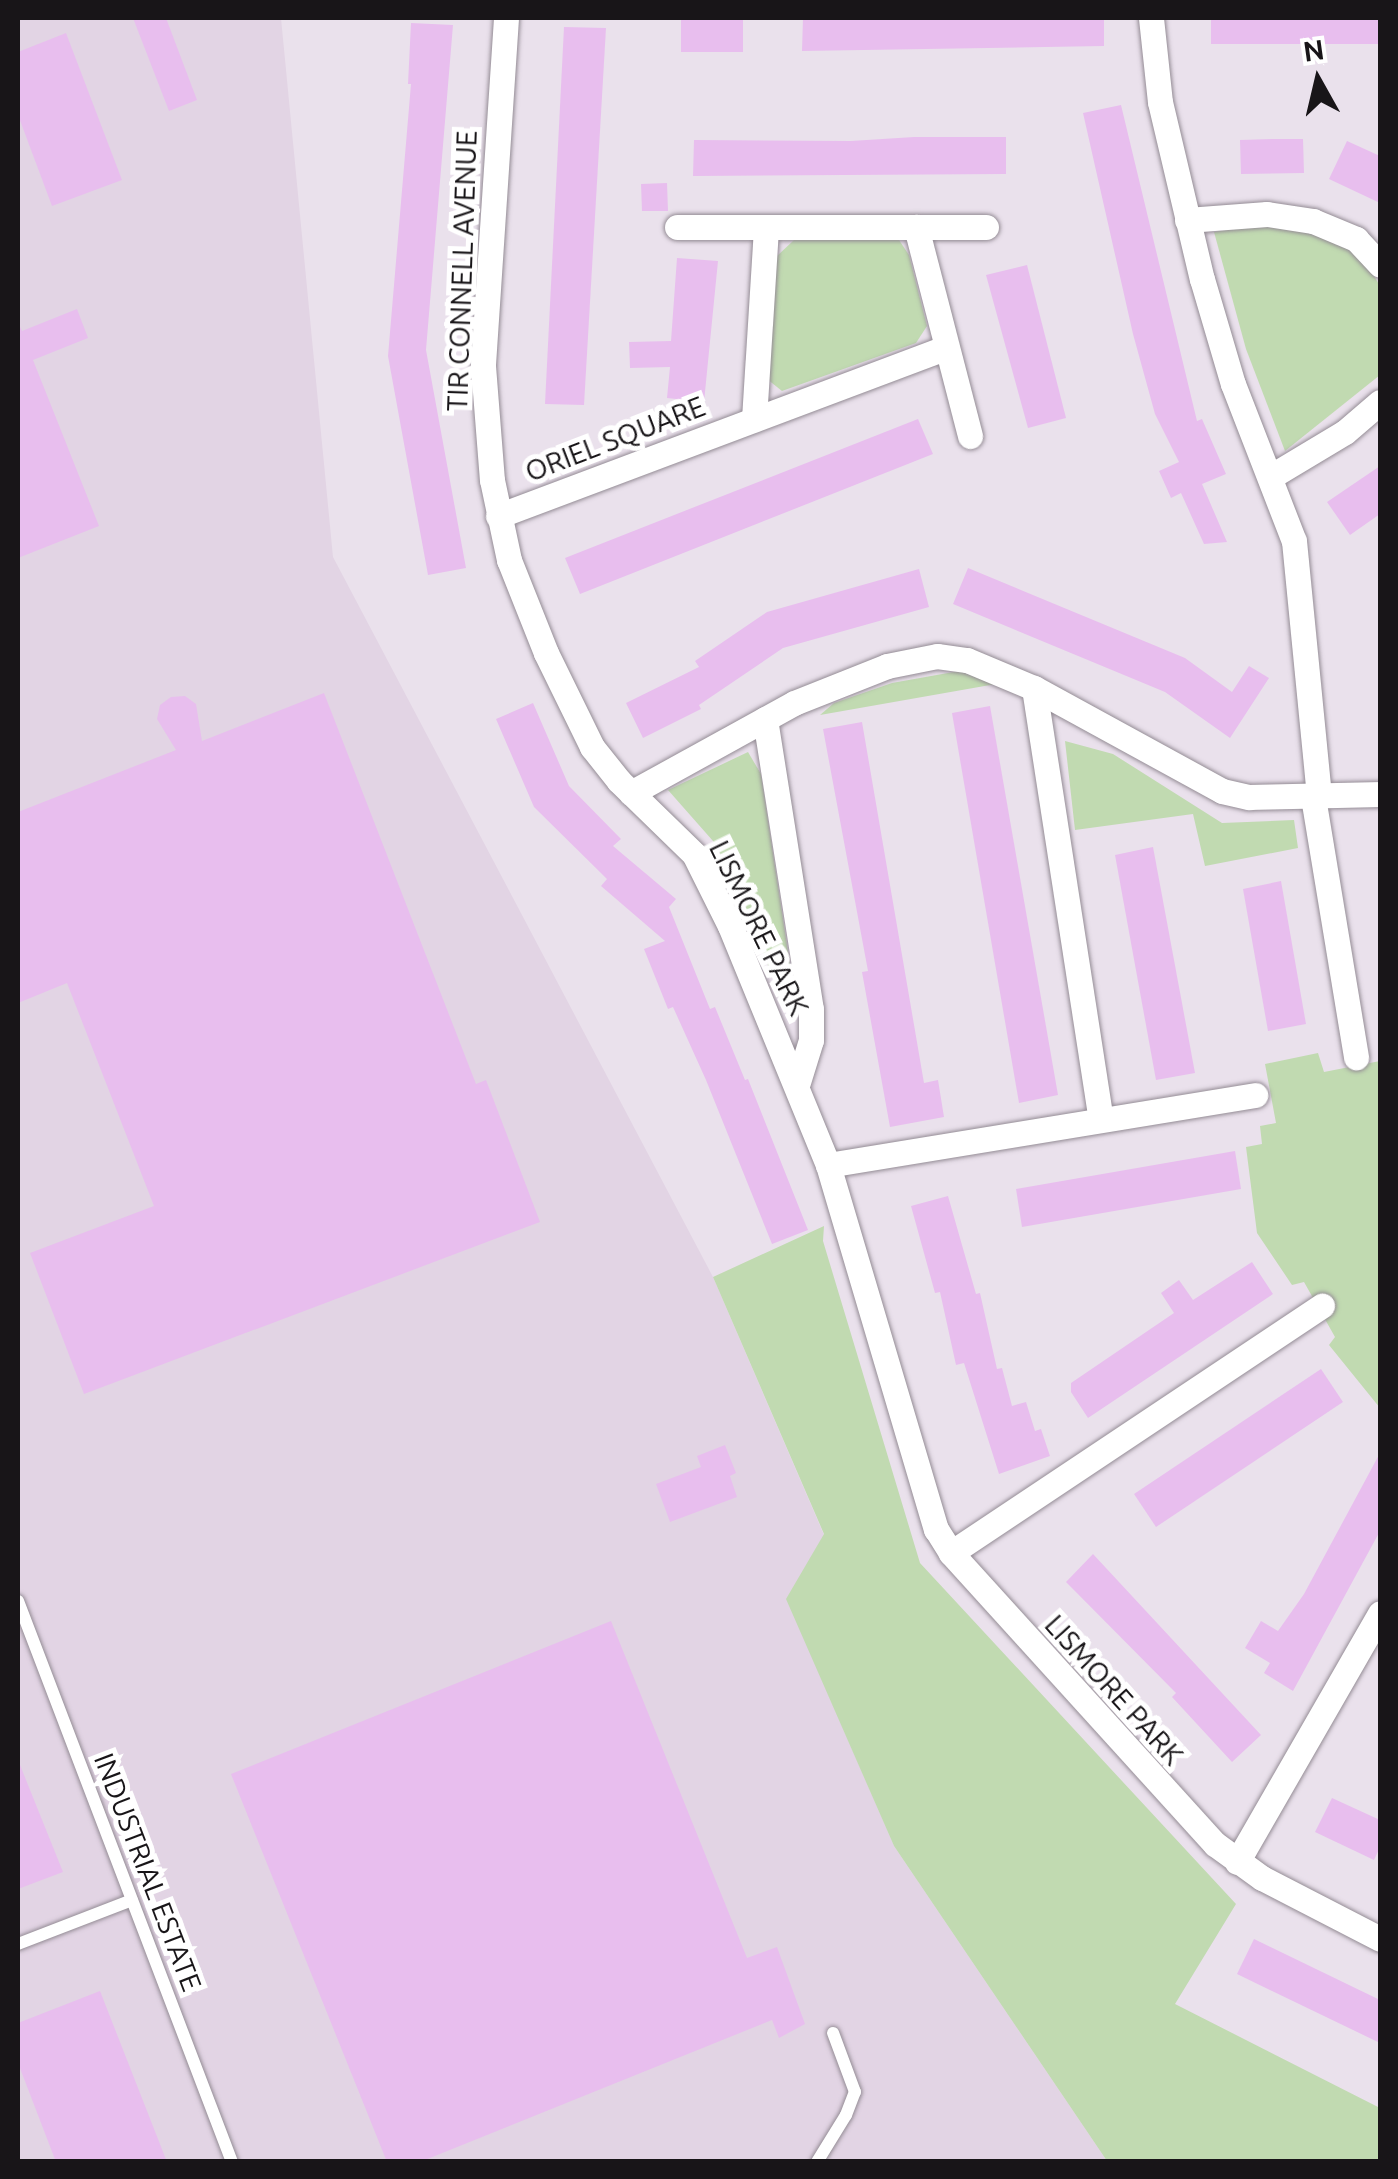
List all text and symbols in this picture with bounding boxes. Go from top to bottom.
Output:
north arrow [1268,30,1368,130]
text: N [1301,33,1326,67]
street label: TIR CONNELL AVENUE [440,130,484,412]
street label: ORIEL SQUARE [520,389,710,489]
street label: LISMORE PARK [702,835,816,1021]
street label: LISMORE PARK [1038,1608,1190,1772]
street label: INDUSTRIAL ESTATE [87,1748,209,1996]

